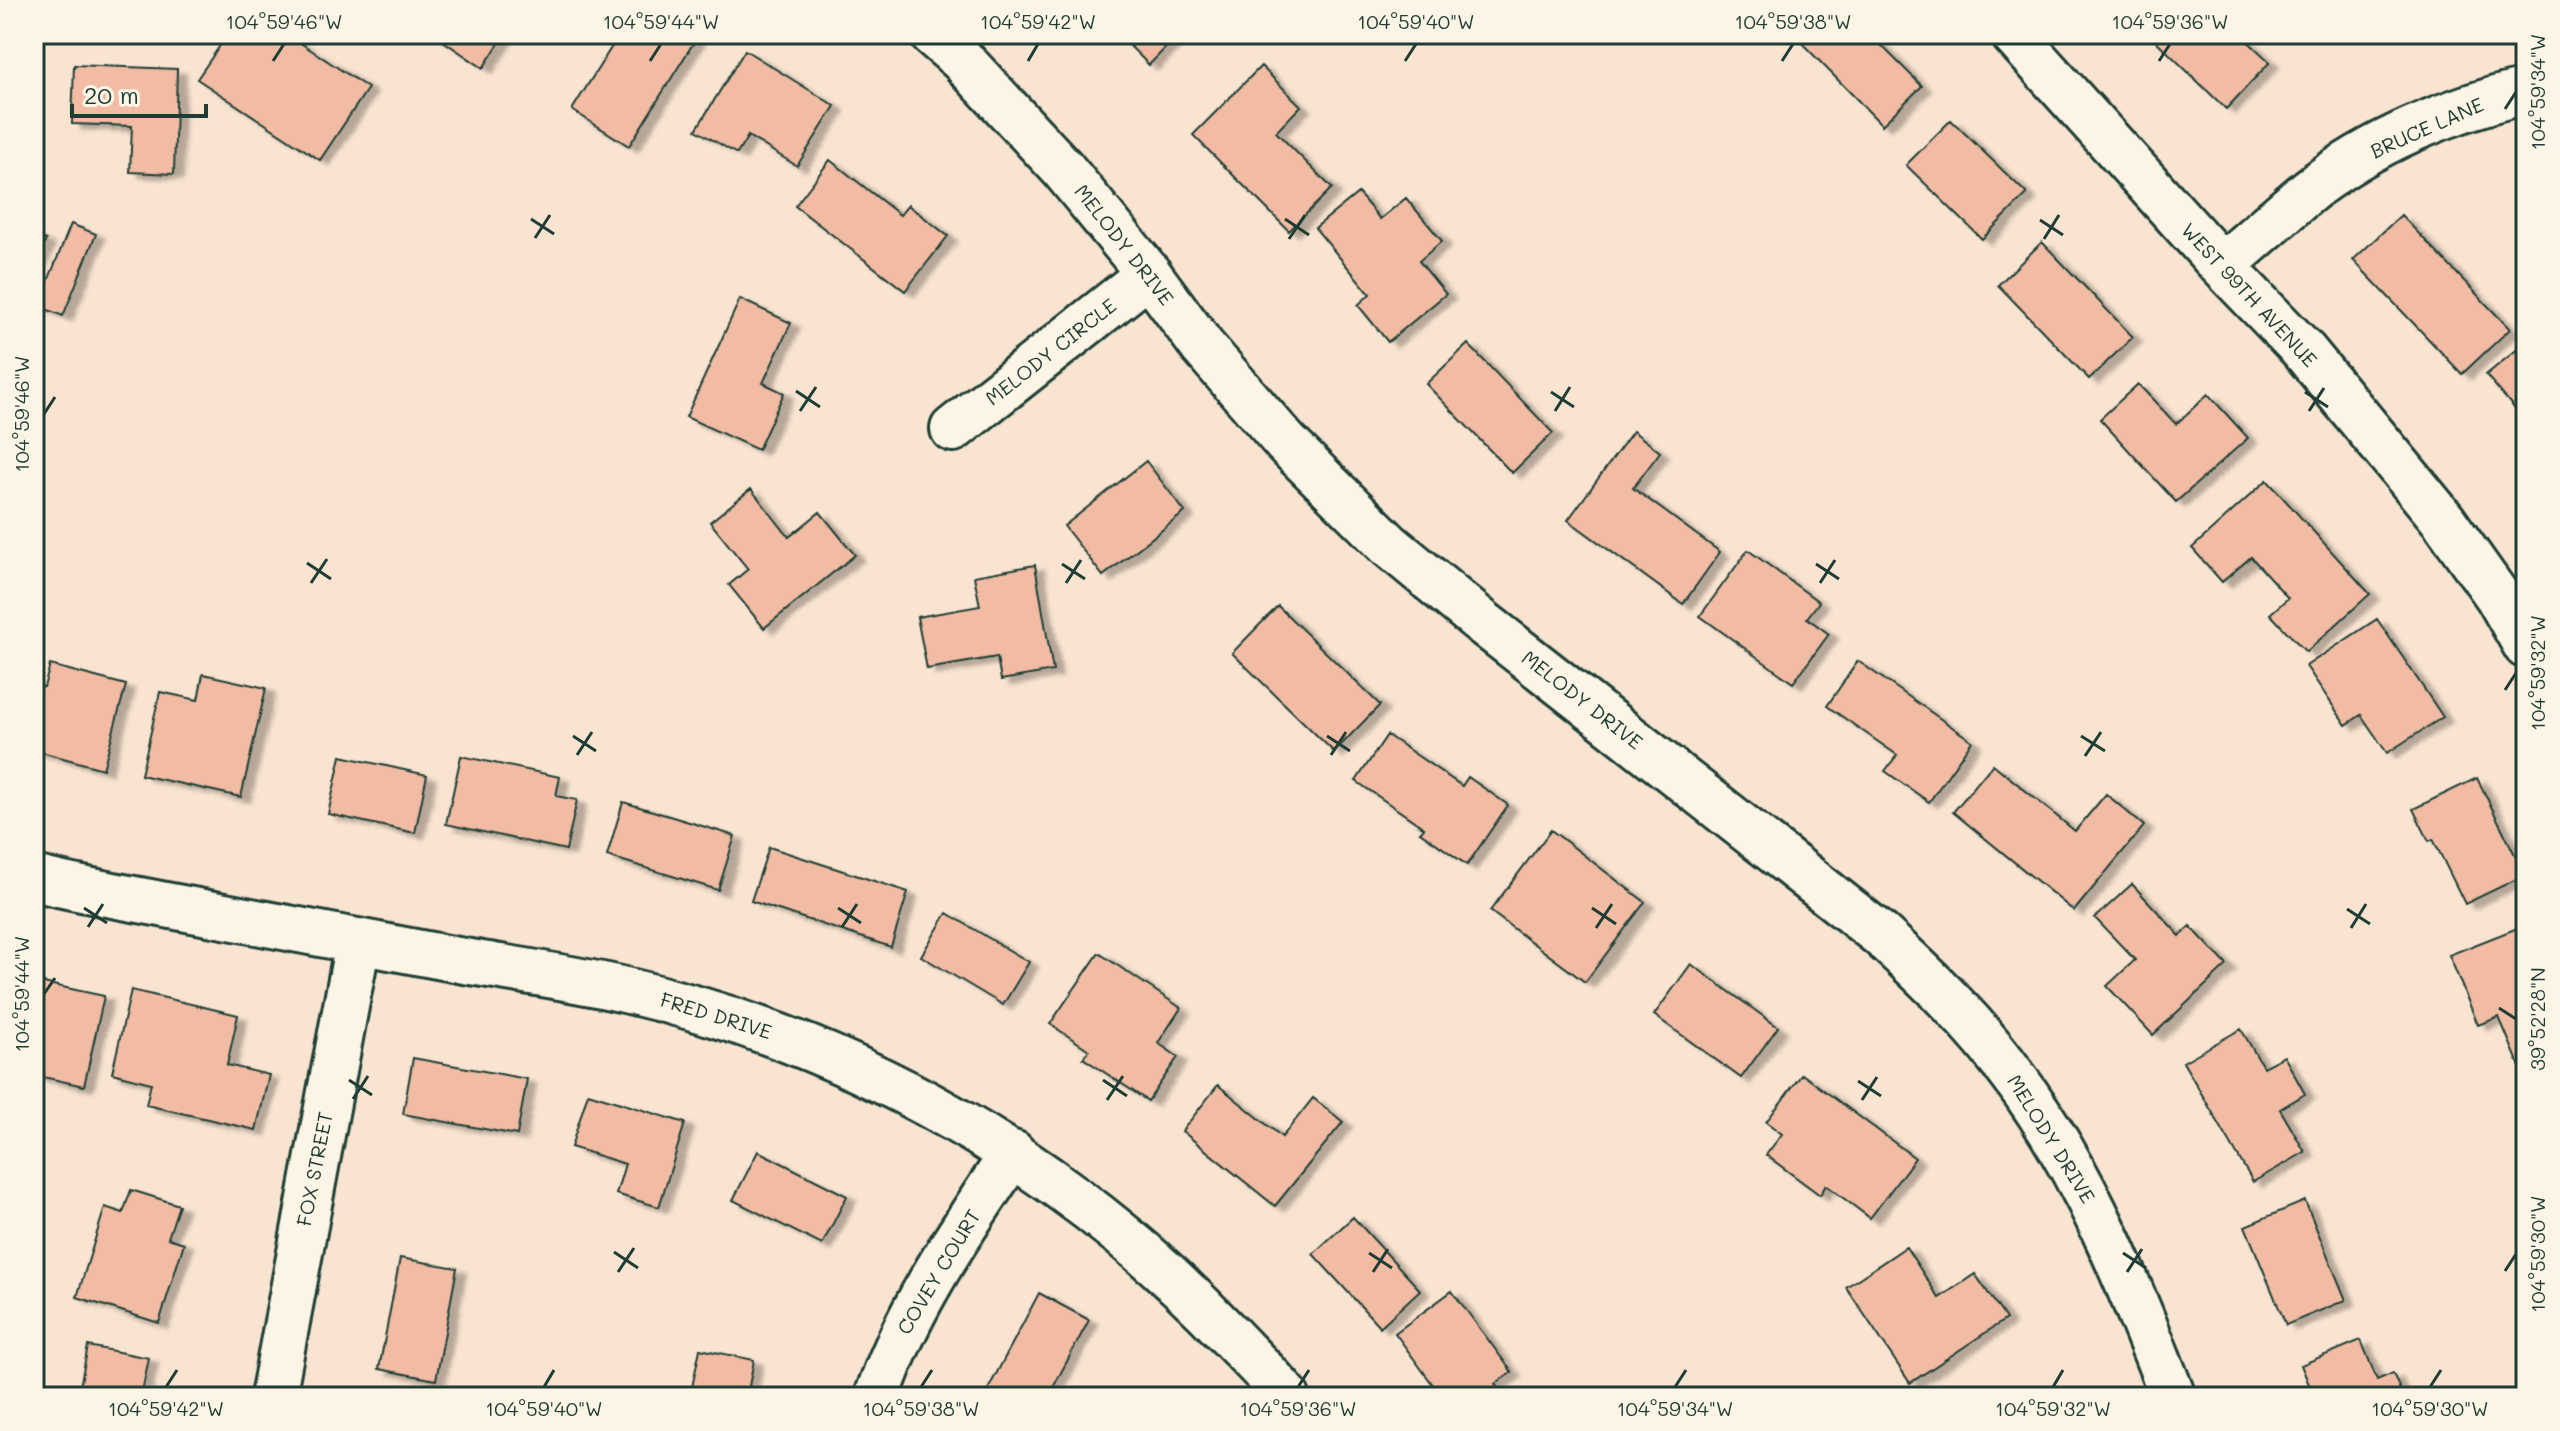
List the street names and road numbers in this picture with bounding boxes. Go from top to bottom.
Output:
street label: BRUCE LANE [2366,91,2487,164]
street label: MELODY DRIVE [1069,179,1180,310]
street label: WEST 99TH AVENUE [2176,217,2323,372]
street label: MELODY CIRCLE [980,292,1121,410]
street label: MELODY DRIVE [1517,644,1648,755]
street label: FRED DRIVE [657,986,775,1044]
street label: MELODY DRIVE [2002,1069,2102,1208]
street label: FOX STREET [290,1109,338,1228]
street label: COVEY COURT [891,1204,986,1339]

